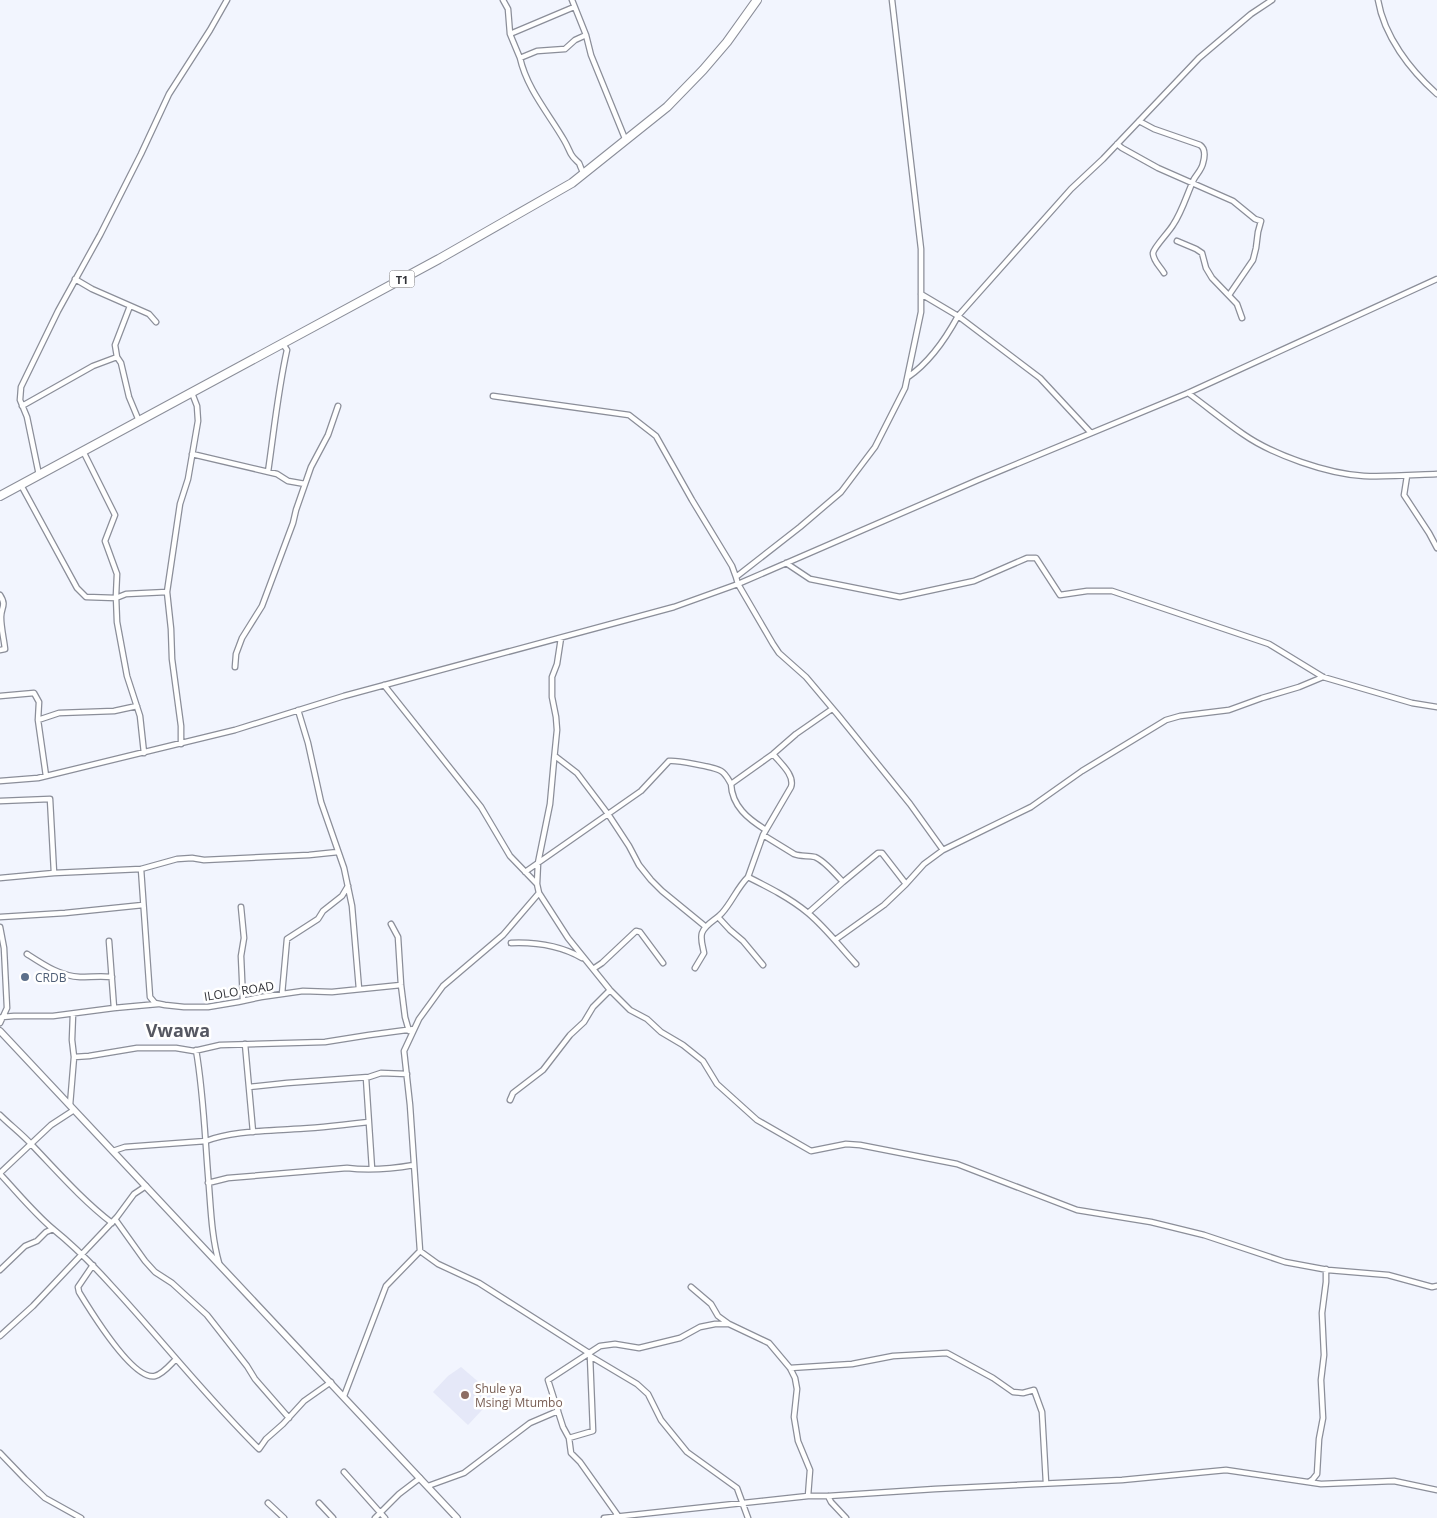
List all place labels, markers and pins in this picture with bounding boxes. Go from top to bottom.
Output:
place label: CRDB [35,969,67,986]
marker: CRDB [19,971,31,983]
place label: Shule ya Msingi Mtumbo [475,1380,563,1411]
marker: Shule ya Msingi Mtumbo [459,1389,471,1401]

